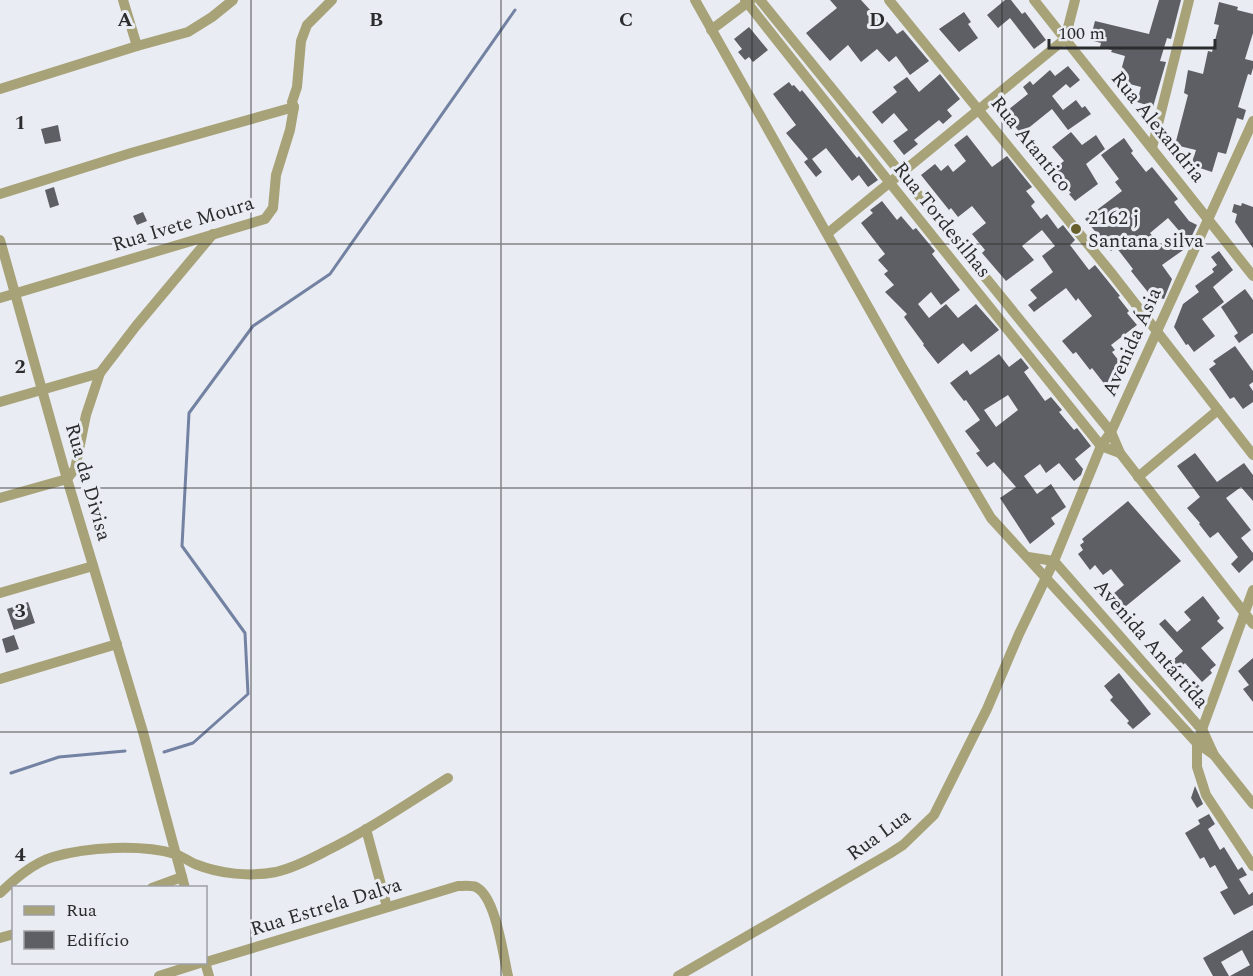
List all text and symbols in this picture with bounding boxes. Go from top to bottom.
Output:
text: A [117,5,133,35]
text: B [369,5,383,35]
text: C [619,5,633,35]
text: D [869,5,885,35]
scale bar [1049,12,1216,50]
text: 100 m [1058,20,1105,47]
street label: Rua Alexandria [1104,65,1213,189]
street label: Rua Atantico [983,90,1079,198]
text: 1 [14,108,26,138]
street label: Rua Tordesilhas [886,155,998,285]
street label: Rua Ivete Moura [108,188,258,260]
place label: 2162 j Santana silva [1088,203,1204,256]
marker: 2162 j Santana silva [1069,222,1083,236]
street label: Avenida Ásia [1095,282,1170,401]
text: 2 [14,352,26,382]
street label: Rua da Divisa [57,420,119,545]
street label: Avenida Antártida [1086,573,1216,716]
text: 3 [14,596,26,626]
street label: Rua Lua [841,801,917,869]
text: 4 [14,840,26,870]
street label: Rua Estrela Dalva [247,870,406,944]
legend [12,886,207,964]
text: Rua [66,897,97,924]
text: Edifício [66,927,129,954]

